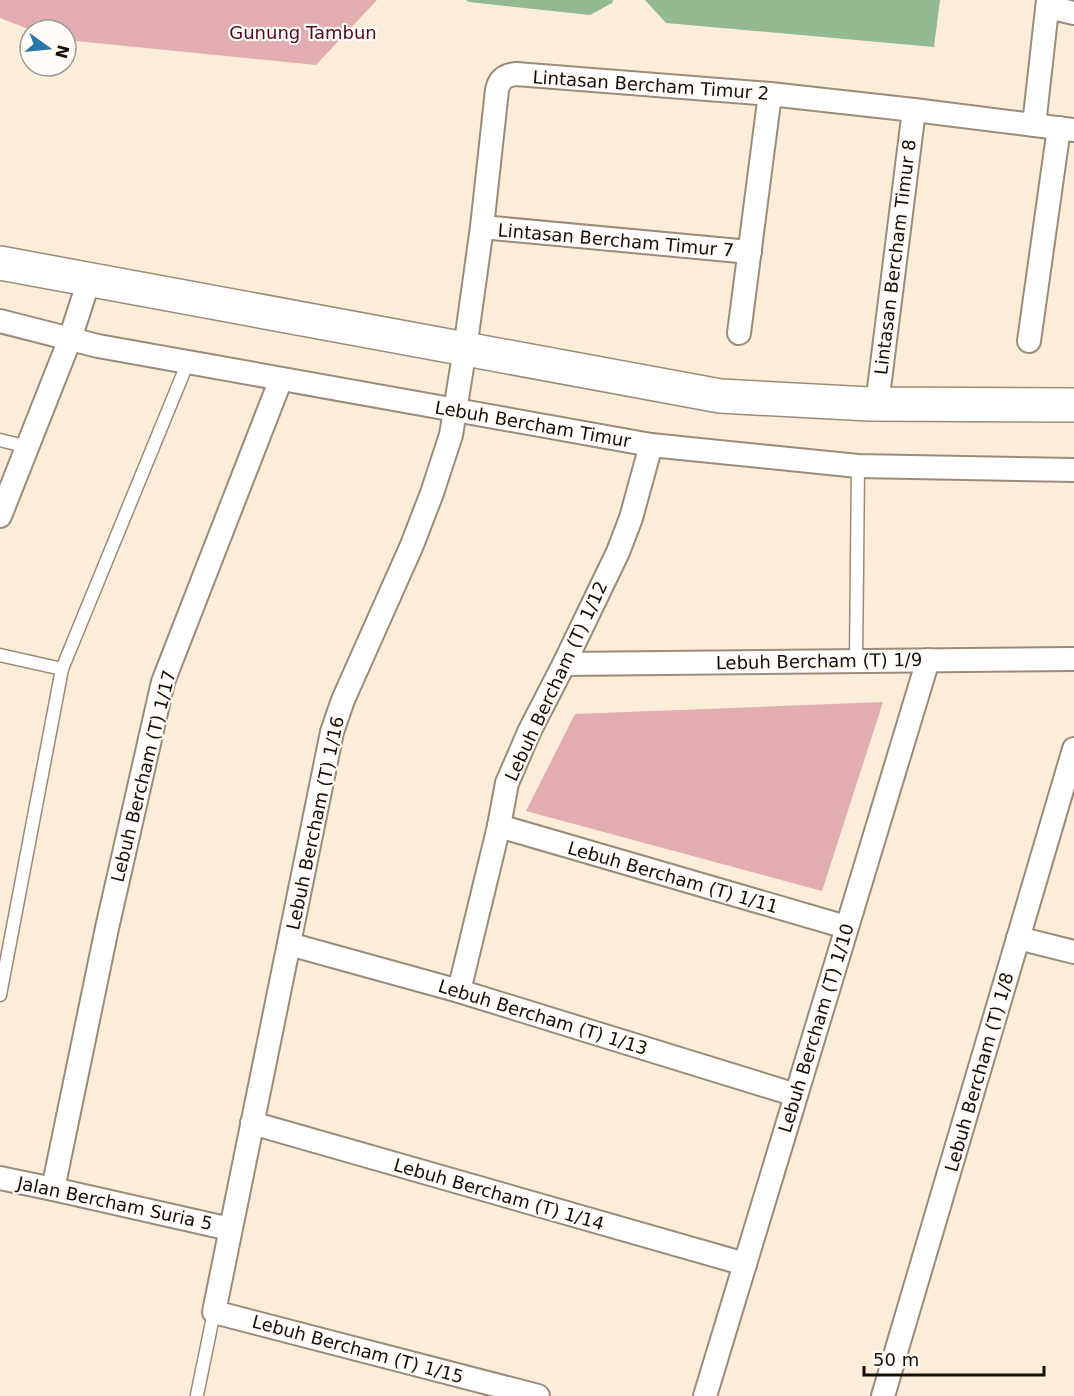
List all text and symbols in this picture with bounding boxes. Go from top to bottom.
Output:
north arrow [18,18,78,78]
park label: Gunung Tambun [229,22,377,43]
text: N [51,43,73,61]
street label: Lintasan Bercham Timur 2 [532,66,770,104]
street label: Lintasan Bercham Timur 8 [870,138,920,376]
street label: Lintasan Bercham Timur 7 [497,219,735,261]
street label: Lebuh Bercham Timur [433,396,633,452]
street label: Lebuh Bercham (T) 1/12 [500,578,612,784]
street label: Lebuh Bercham (T) 1/9 [716,649,922,673]
street label: Lebuh Bercham (T) 1/17 [106,668,180,884]
street label: Lebuh Bercham (T) 1/16 [282,714,348,932]
street label: Lebuh Bercham (T) 1/11 [565,837,781,917]
street label: Lebuh Bercham (T) 1/10 [774,921,858,1135]
street label: Lebuh Bercham (T) 1/8 [940,970,1018,1174]
street label: Lebuh Bercham (T) 1/13 [436,975,650,1059]
street label: Lebuh Bercham (T) 1/14 [391,1154,607,1234]
street label: Jalan Bercham Suria 5 [15,1172,214,1234]
street label: Lebuh Bercham (T) 1/15 [250,1311,466,1387]
scale bar [864,1339,1044,1377]
text: 50 m [873,1349,919,1370]

